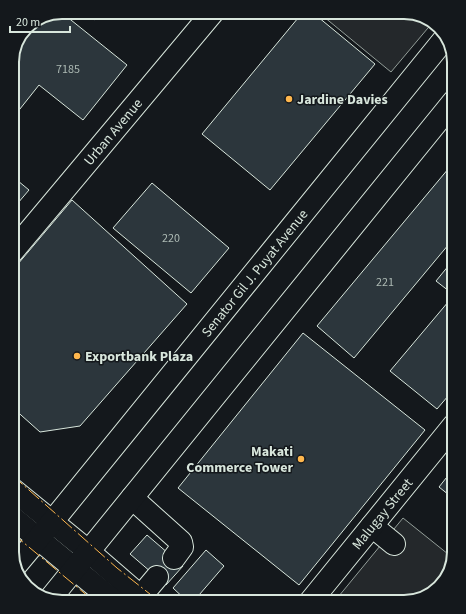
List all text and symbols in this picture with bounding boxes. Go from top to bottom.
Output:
scale bar [10,8,70,34]
text: 20 m [16,14,40,31]
house number: 7185 [56,61,80,78]
place label: Jardine Davies [297,90,388,110]
street label: Urban Avenue [80,94,148,170]
marker: Jardine Davies [284,94,294,104]
street label: Senator Gil J. Puyat Avenue [197,205,313,342]
house number: 220 [162,230,180,247]
house number: 221 [376,274,394,291]
place label: Exportbank Plaza [85,347,193,367]
marker: Exportbank Plaza [72,351,82,361]
place label: Makati Commerce Tower [186,442,293,478]
marker: Makati Commerce Tower [296,454,306,464]
street label: Malugay Street [348,474,418,554]

